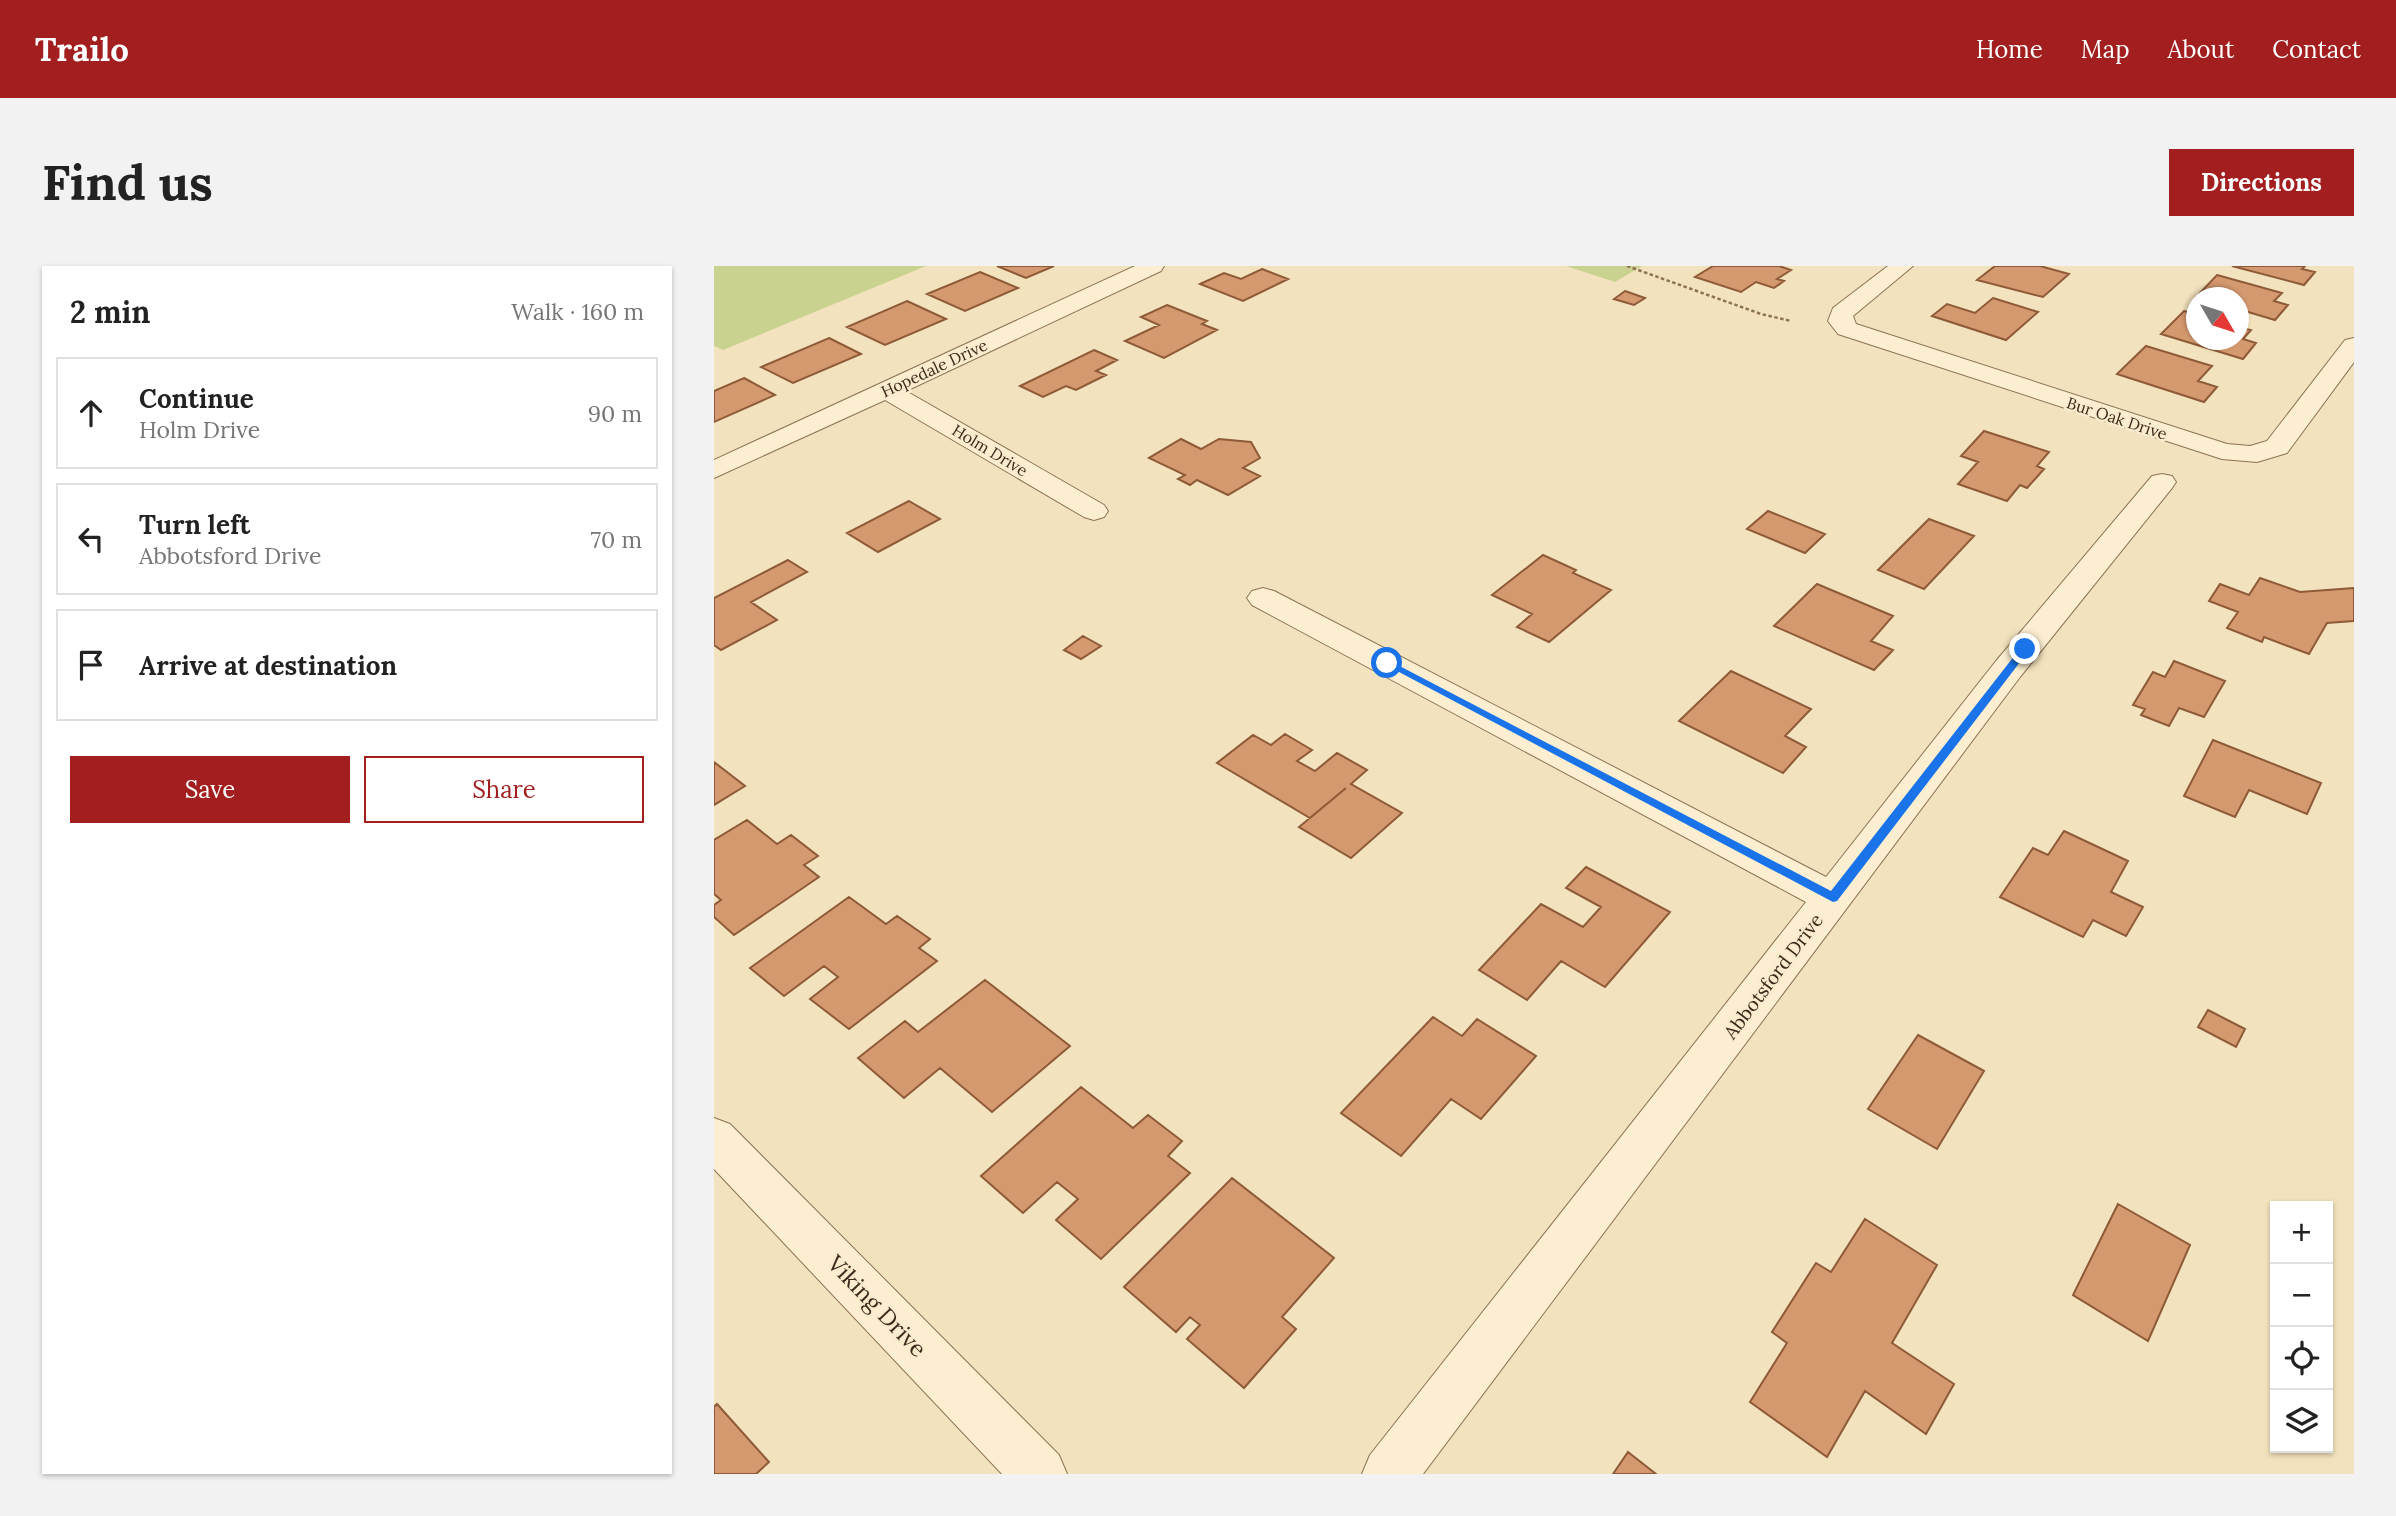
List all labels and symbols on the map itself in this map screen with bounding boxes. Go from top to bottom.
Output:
north arrow [2186,287,2249,350]
street label: Hopedale Drive [878,335,990,401]
street label: Bur Oak Drive [2064,392,2170,444]
street label: Holm Drive [949,420,1032,480]
route end [2009,633,2040,664]
route start [1371,647,1402,678]
street label: Abbotsford Drive [1717,909,1828,1044]
street label: Viking Drive [821,1248,933,1363]

